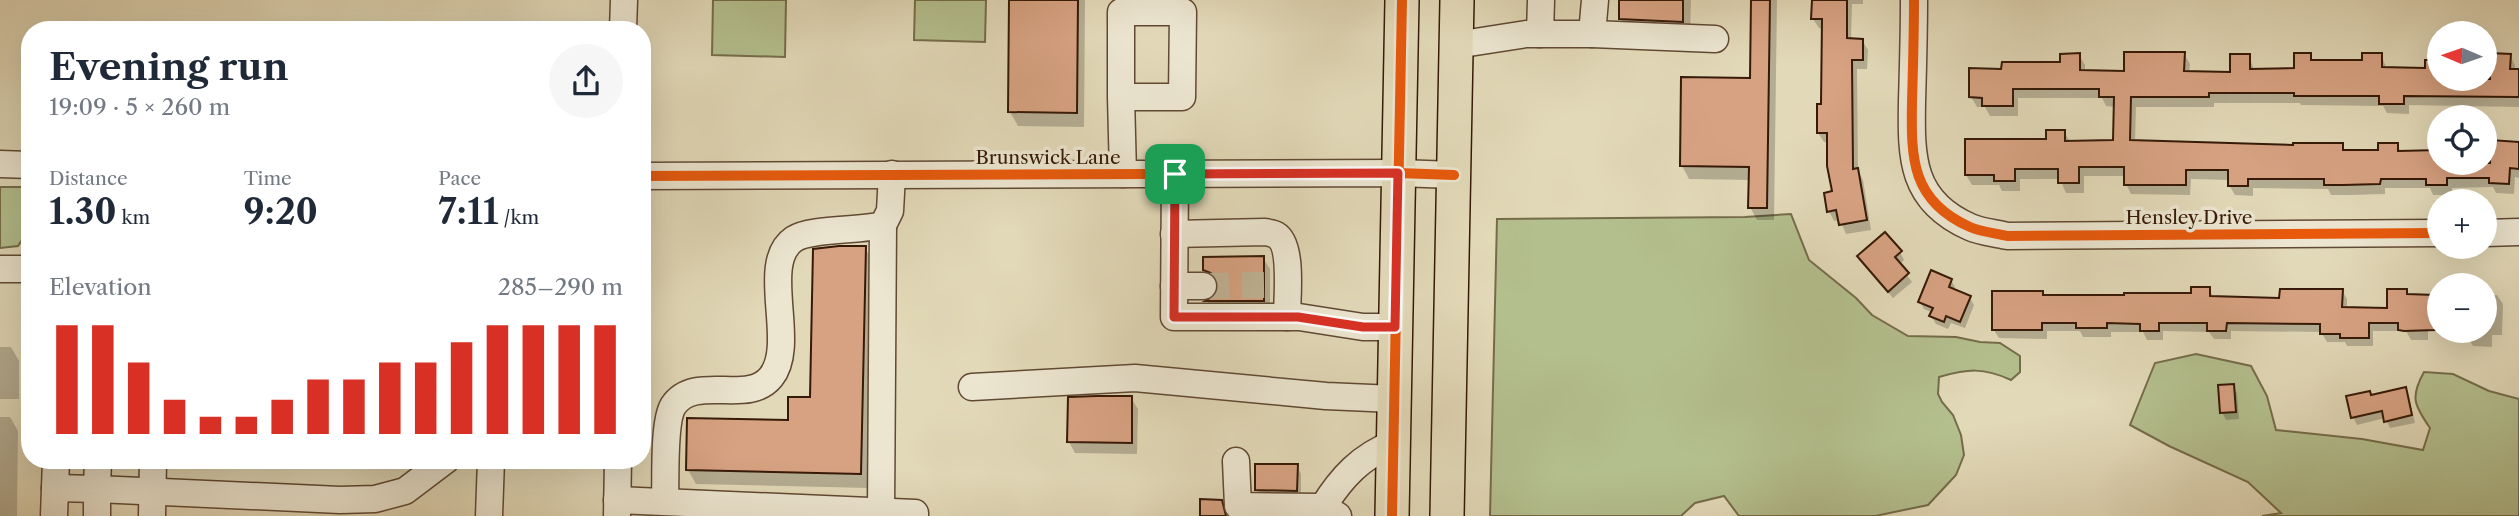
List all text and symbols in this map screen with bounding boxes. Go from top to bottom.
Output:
north arrow [2427,21,2497,91]
map controls [2427,21,2497,343]
text: Evening run [49,43,289,90]
button: share [549,44,623,118]
text: 19:09 · 5 × 260 m [49,93,230,121]
button: locate [2427,105,2497,175]
pin [1145,144,1205,204]
street label: Brunswick Lane [975,146,1121,169]
icon: arrive [1156,155,1194,193]
text: Distance [49,167,128,190]
text: Time [244,167,292,190]
text: Pace [438,167,481,190]
button: + [2427,189,2497,259]
text: 1.30 [49,190,117,233]
text: 9:20 [244,190,318,233]
text: 7:11 [438,190,498,233]
text: km [117,206,150,229]
text: /km [498,206,539,229]
street label: Hensley Drive [2126,206,2252,229]
text: Elevation [49,273,152,301]
text: 285–290 m [498,273,623,301]
button: − [2427,273,2497,343]

